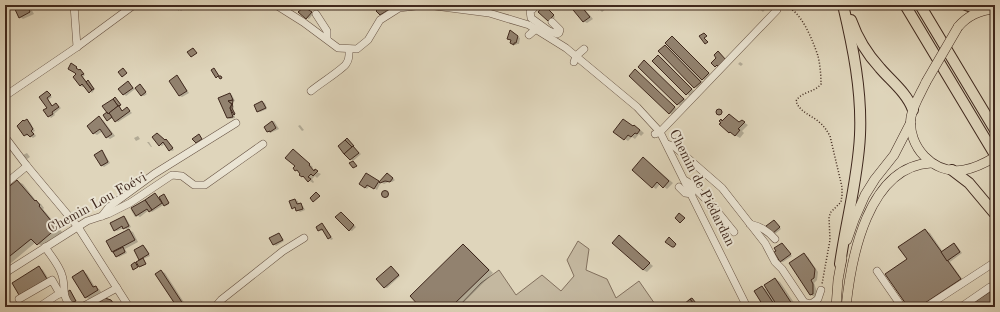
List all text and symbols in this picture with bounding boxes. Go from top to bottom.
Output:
street label: Chemin de Piédardan [666,127,738,249]
street label: Chemin Lou Foévi [45,170,149,236]

